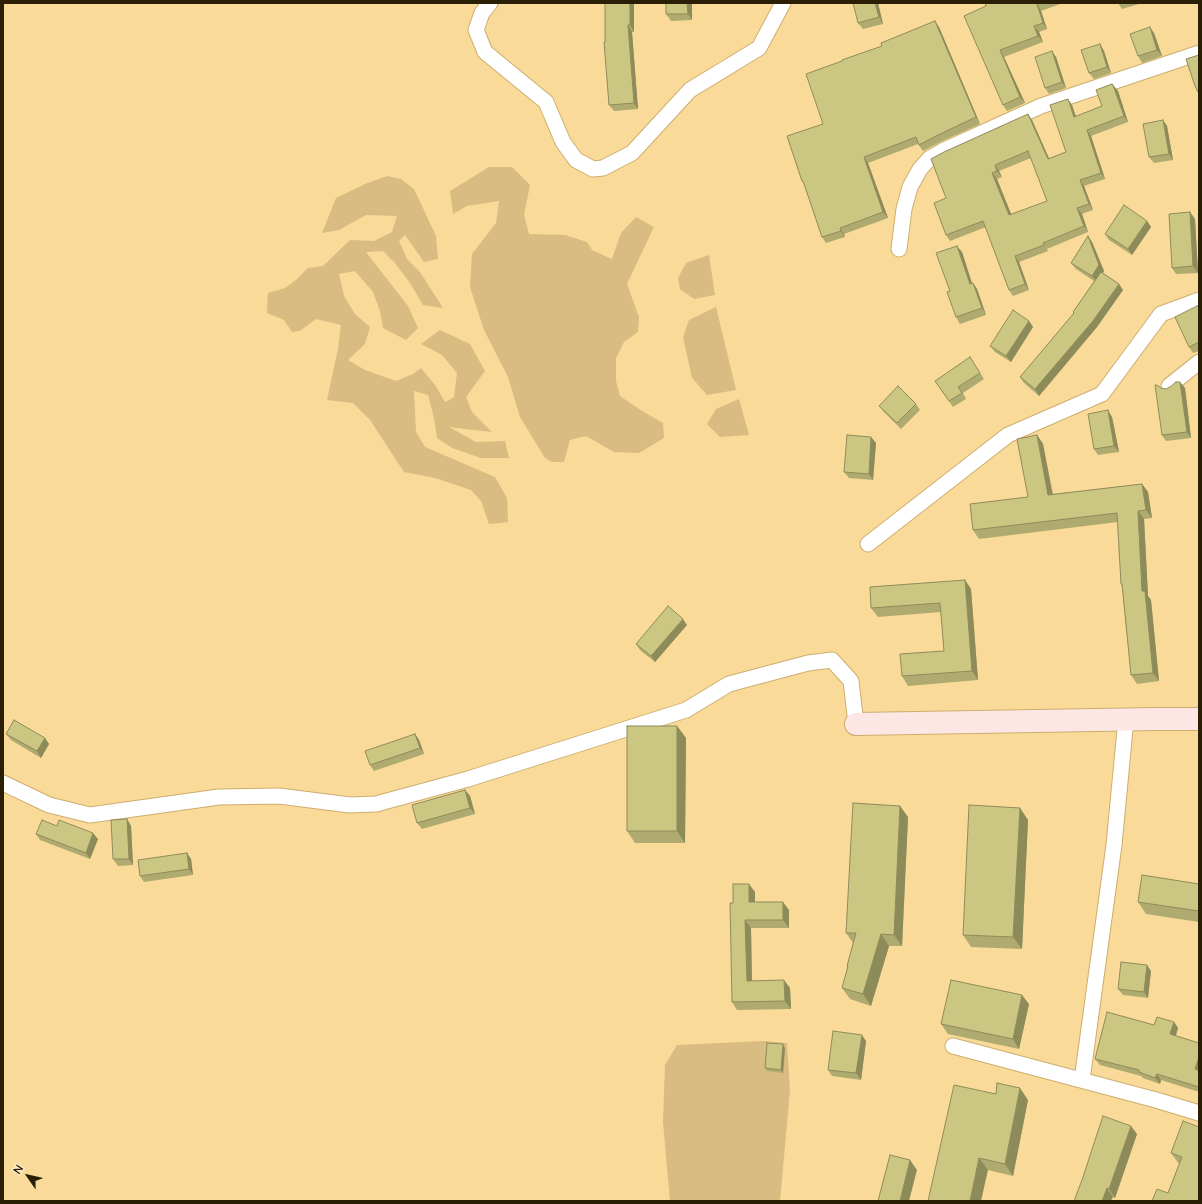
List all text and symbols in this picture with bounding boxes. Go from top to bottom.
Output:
north arrow [8,1156,48,1196]
text: N [10,1162,26,1177]

